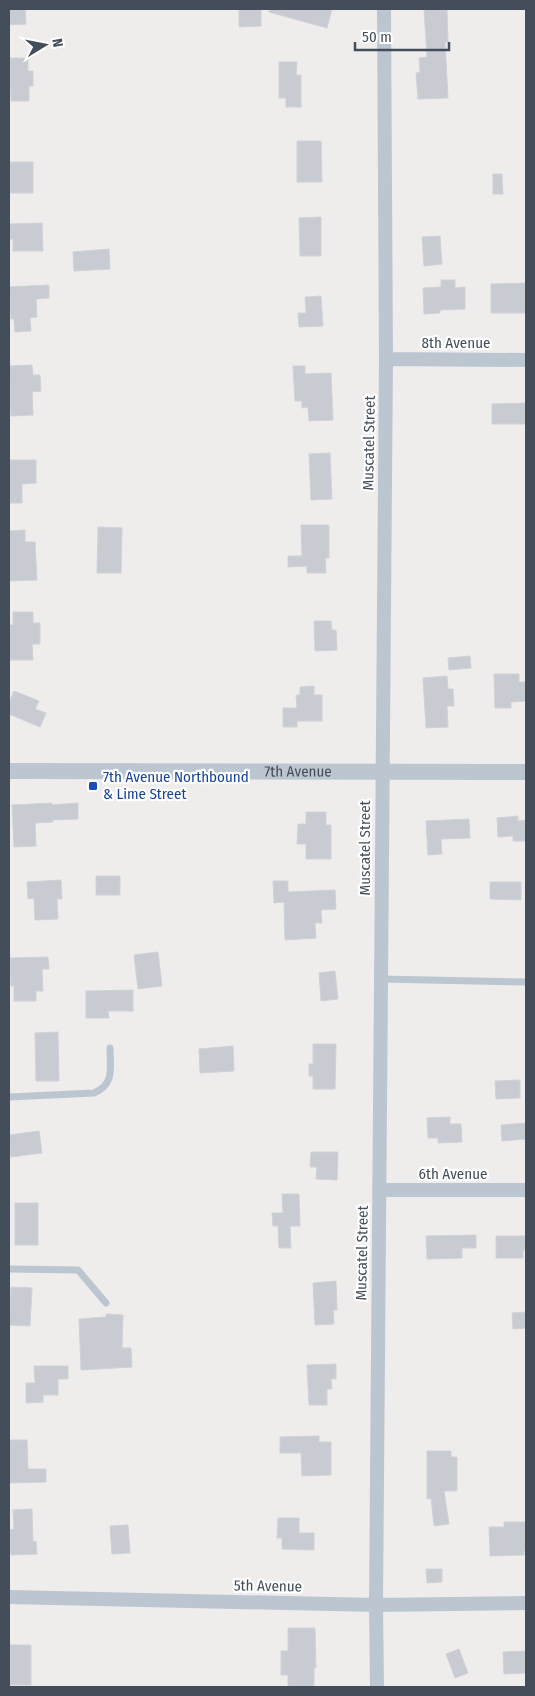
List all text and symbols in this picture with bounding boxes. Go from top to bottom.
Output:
north arrow [20,20,70,70]
scale bar [355,20,449,52]
text: 50 m [362,28,392,46]
text: N [48,37,66,48]
street label: 8th Avenue [422,334,490,352]
street label: Muscatel Street [359,395,379,491]
street label: 7th Avenue [264,762,332,781]
place label: 7th Avenue Northbound & Lime Street [103,768,249,803]
marker: 7th Avenue Northbound & Lime Street [87,780,99,792]
street label: Muscatel Street [356,800,374,896]
street label: 6th Avenue [419,1165,487,1183]
street label: Muscatel Street [352,1205,372,1301]
street label: 5th Avenue [234,1576,302,1596]

